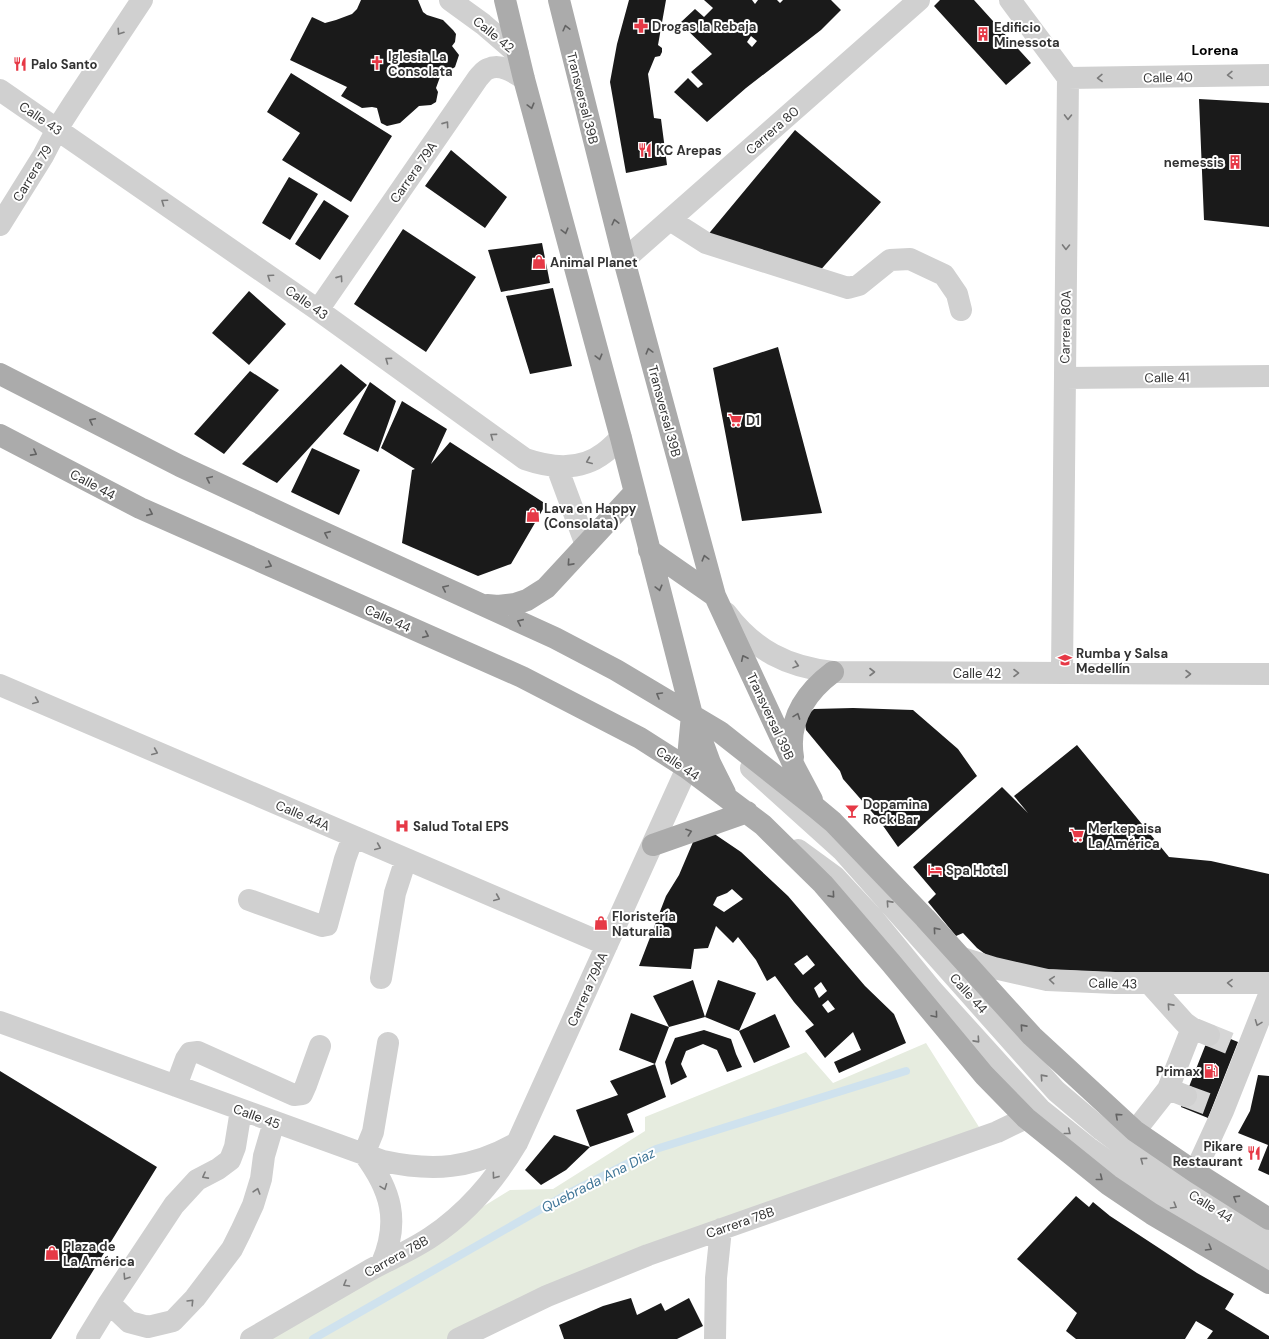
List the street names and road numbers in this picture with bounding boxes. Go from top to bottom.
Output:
street label: Calle 42 [470,13,518,56]
street label: Transversal 39B [563,50,602,146]
street label: Calle 40 [1143,69,1193,86]
street label: Calle 43 [16,98,66,139]
street label: Carrera 80 [742,102,803,158]
street label: Carrera 79A [386,138,441,206]
street label: Carrera 79 [9,142,56,205]
street label: Calle 43 [282,282,331,323]
street label: Carrera 80A [1056,290,1075,364]
street label: Transversal 39B [644,364,685,459]
street label: Calle 41 [1144,369,1190,386]
street label: Calle 44 [67,465,118,503]
street label: Calle 44 [362,601,414,636]
street label: Calle 42 [953,665,1001,682]
street label: Transversal 39B [743,670,798,763]
street label: Calle 44 [653,743,703,784]
street label: Calle 44A [273,796,333,835]
street label: Carrera 79AA [563,949,612,1029]
street label: Calle 44 [946,970,991,1017]
street label: Calle 43 [1089,975,1137,992]
street label: Calle 45 [231,1100,283,1133]
street label: Calle 44 [1186,1186,1236,1227]
street label: Carrera 78B [704,1203,777,1242]
street label: Carrera 78B [361,1232,432,1281]

